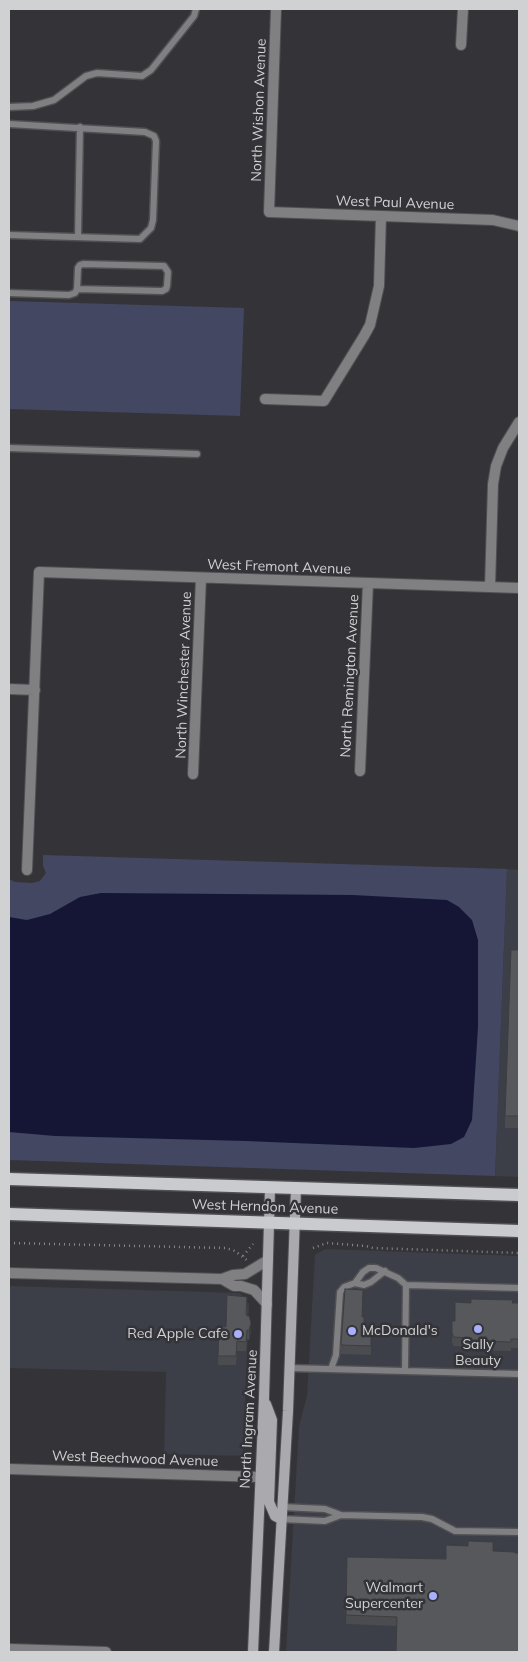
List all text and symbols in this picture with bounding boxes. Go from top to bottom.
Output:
street label: North Wishon Avenue [248,38,270,182]
street label: West Paul Avenue [335,193,455,213]
street label: West Fremont Avenue [207,556,351,578]
street label: North Winchester Avenue [173,591,195,759]
street label: North Remington Avenue [337,594,363,758]
street label: West Herndon Avenue [192,1196,338,1218]
place label: McDonald's [362,1323,438,1339]
marker: Sally Beauty [472,1323,484,1335]
marker: McDonald's [346,1325,358,1337]
place label: Red Apple Cafe [127,1326,228,1342]
marker: Red Apple Cafe [232,1328,244,1340]
place label: Sally Beauty [455,1337,501,1370]
street label: North Ingram Avenue [237,1349,261,1489]
street label: West Beechwood Avenue [52,1448,218,1470]
place label: Walmart Supercenter [345,1580,423,1612]
marker: Walmart Supercenter [427,1590,439,1602]

